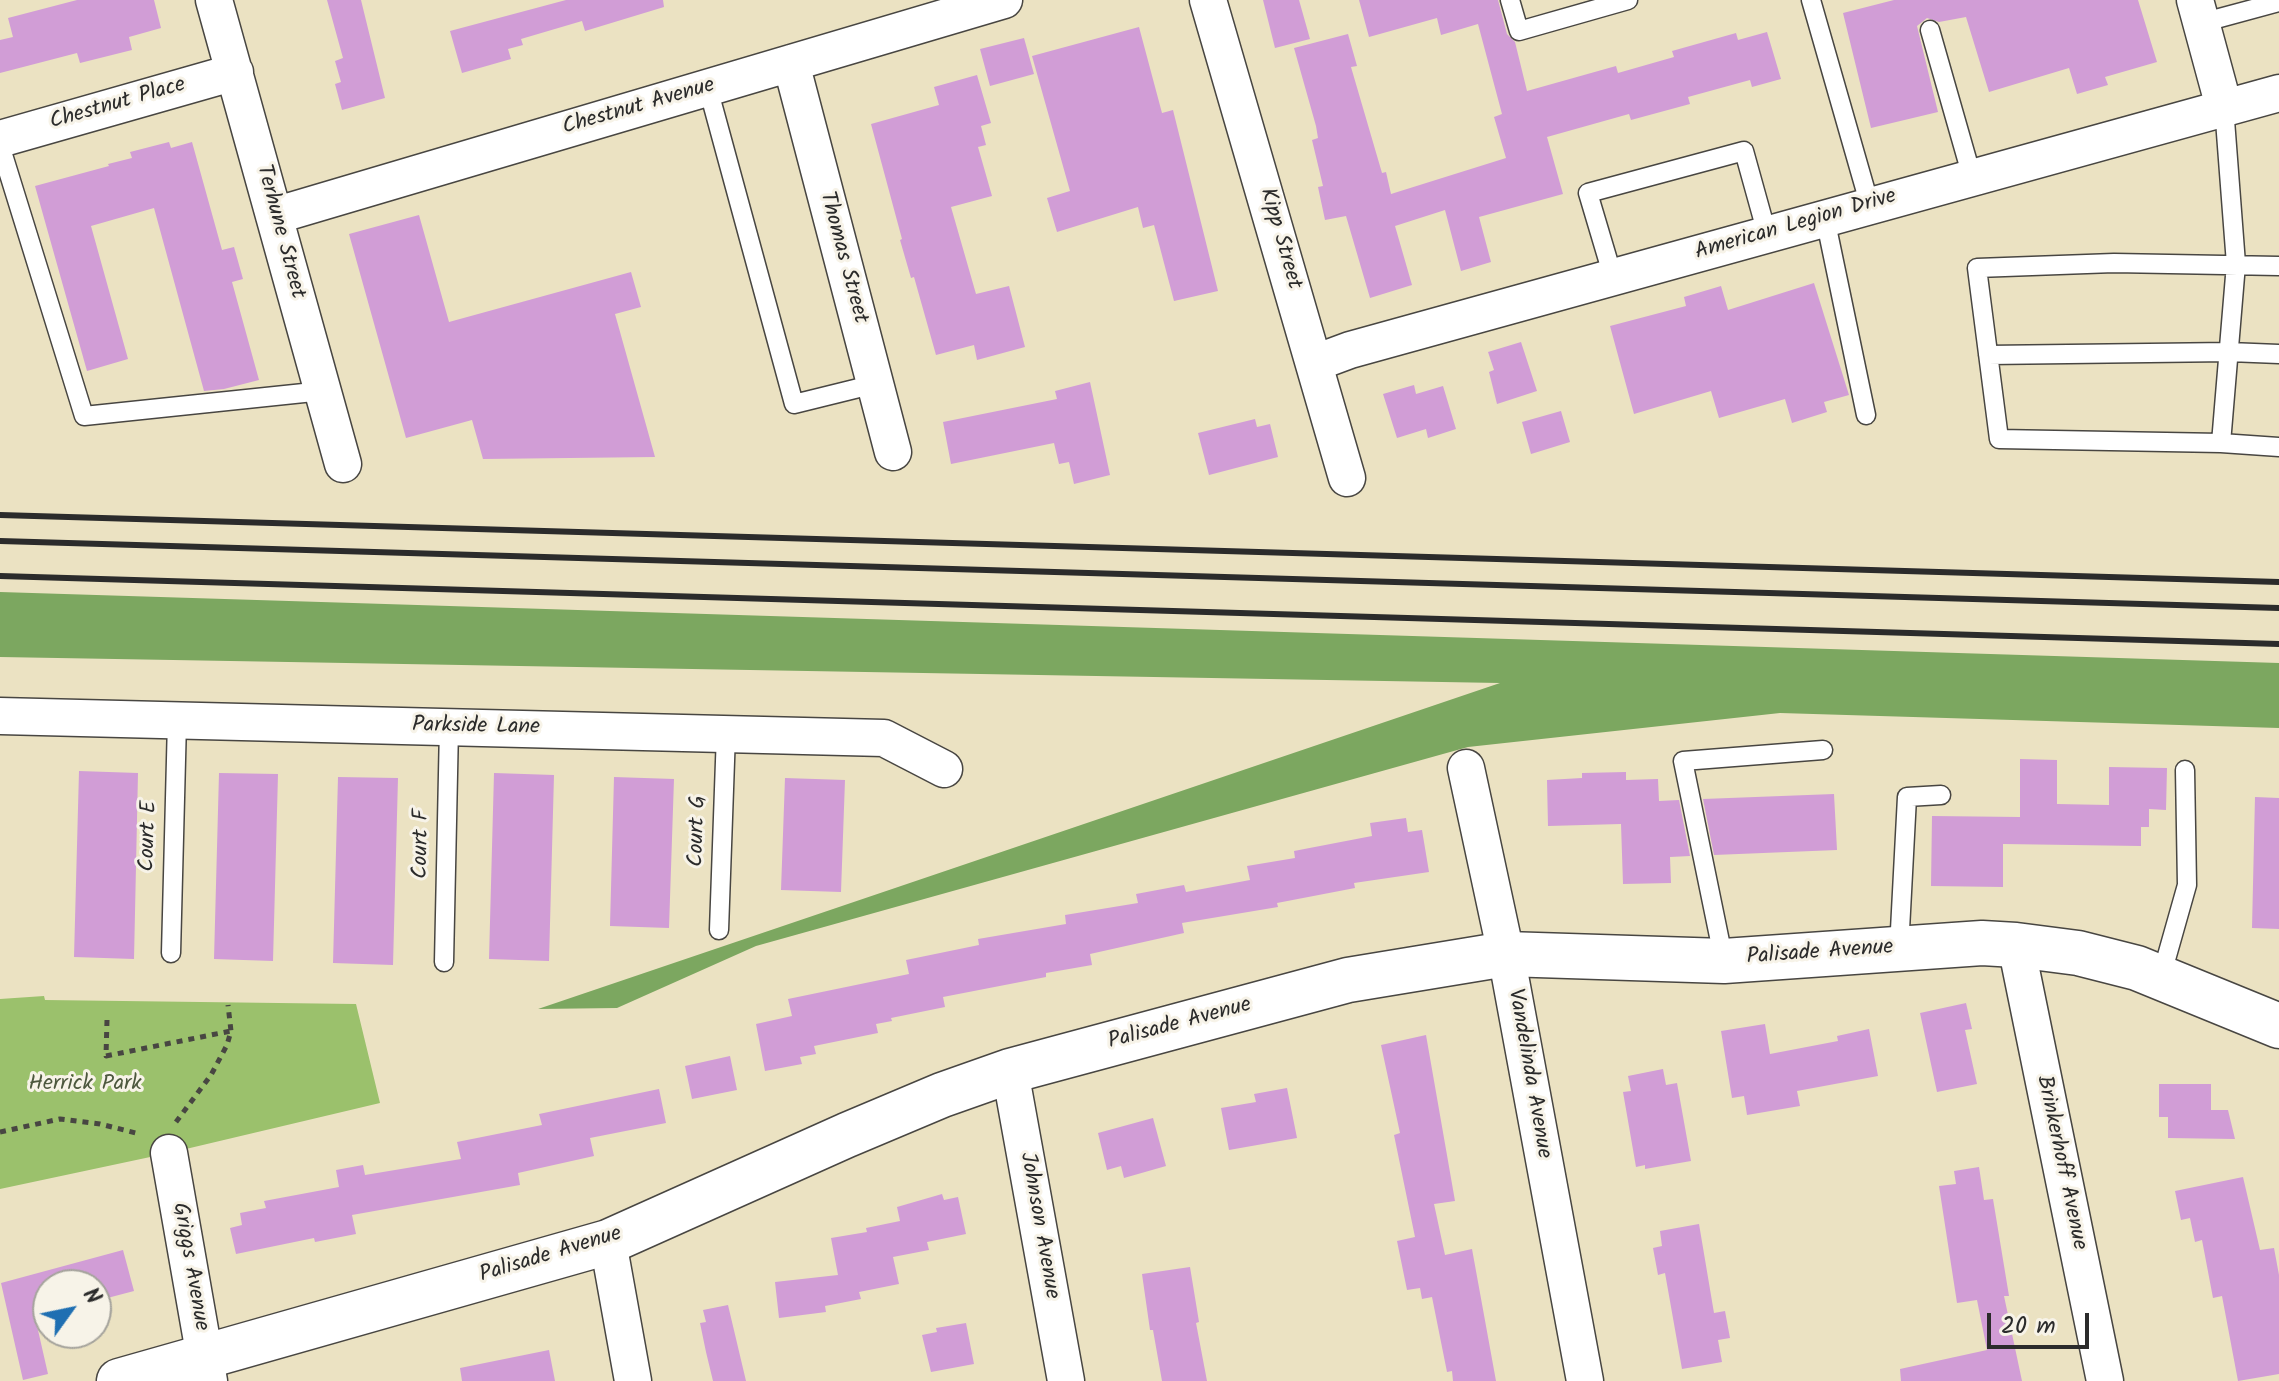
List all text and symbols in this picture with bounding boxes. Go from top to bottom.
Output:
street label: Chestnut Place [47,73,189,137]
street label: Chestnut Avenue [560,74,718,142]
street label: Terhune Street [248,162,310,302]
street label: Kipp Street [1252,185,1306,293]
street label: American Legion Drive [1692,185,1900,267]
street label: Thomas Street [812,189,872,327]
street label: Parkside Lane [412,714,540,742]
street label: Court G [685,795,713,867]
street label: Court E [136,800,164,872]
street label: Court F [409,809,437,879]
street label: Palisade Avenue [1746,936,1894,972]
street label: Vandelinda Avenue [1500,987,1556,1161]
street label: Palisade Avenue [1106,993,1254,1057]
park label: Herrick Park [28,1072,142,1098]
street label: Brinkerhoff Avenue [2029,1073,2091,1253]
street label: Johnson Avenue [1012,1151,1064,1301]
street label: Griggs Avenue [165,1201,213,1333]
street label: Palisade Avenue [477,1222,625,1290]
north arrow [32,1269,112,1349]
text: N [72,1281,109,1312]
scale bar [1991,1297,2093,1347]
text: 20 m [2001,1307,2056,1346]

